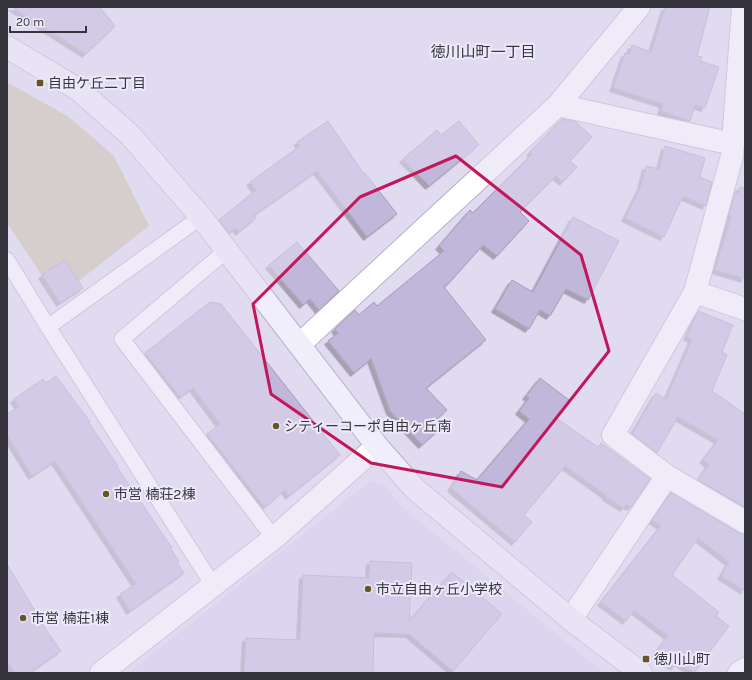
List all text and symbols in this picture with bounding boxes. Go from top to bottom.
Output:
scale bar [10,8,86,34]
text: 20 m [16,15,44,29]
district label: 徳川山町一丁目 [430,43,536,61]
place label: 自由ケ丘二丁目 [48,75,146,92]
marker: 自由ケ丘二丁目 [35,78,45,88]
place label: シティーコーポ自由ヶ丘南 [284,418,451,435]
marker: シティーコーポ自由ヶ丘南 [271,421,281,431]
place label: 市営 楠荘2棟 [114,486,195,503]
marker: 市営 楠荘2棟 [101,489,111,499]
place label: 市立自由ヶ丘小学校 [376,581,502,598]
marker: 市立自由ヶ丘小学校 [363,584,373,594]
place label: 市営 楠荘1棟 [31,610,109,627]
marker: 市営 楠荘1棟 [18,613,28,623]
place label: 徳川山町 [654,651,710,668]
marker: 徳川山町 [641,654,651,664]

